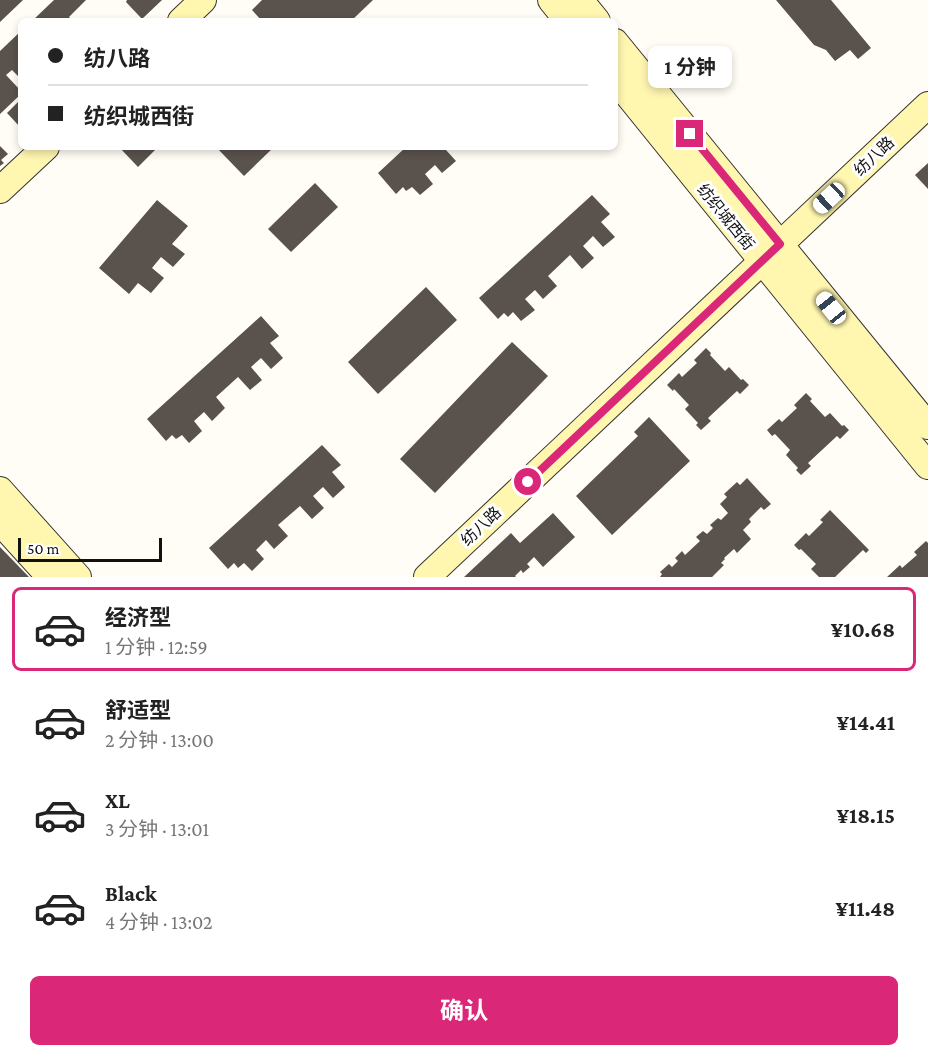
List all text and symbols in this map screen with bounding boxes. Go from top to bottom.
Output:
text: 纺八路 [84,46,150,71]
callout: 1 分钟 [648,47,732,89]
text: 1 分钟 [664,56,716,78]
text: 纺织城西街 [84,104,194,129]
route end [676,120,703,147]
street label: 纺八路 [851,133,897,179]
car [810,179,848,217]
street label: 纺织城西街 [694,181,758,253]
car [813,288,849,328]
route start [514,468,541,495]
street label: 纺八路 [458,503,504,549]
scale bar [18,535,162,562]
text: 50 m [27,540,59,557]
icon: car [33,602,87,656]
text: 经济型 [105,605,171,630]
text: ¥10.68 [831,617,895,642]
text: 1 分钟 · 12:59 [105,636,208,658]
icon: car [33,695,87,749]
text: 舒适型 [105,698,171,723]
text: ¥14.41 [836,710,895,735]
text: 2 分钟 · 13:00 [105,729,214,751]
icon: car [33,788,87,842]
text: XL [105,788,130,813]
text: ¥18.15 [836,803,895,828]
text: 3 分钟 · 13:01 [105,818,209,840]
icon: car [33,881,87,935]
text: Black [105,881,157,906]
text: ¥11.48 [836,896,895,921]
text: 4 分钟 · 13:02 [105,911,213,933]
button: 确认 [30,976,898,1045]

